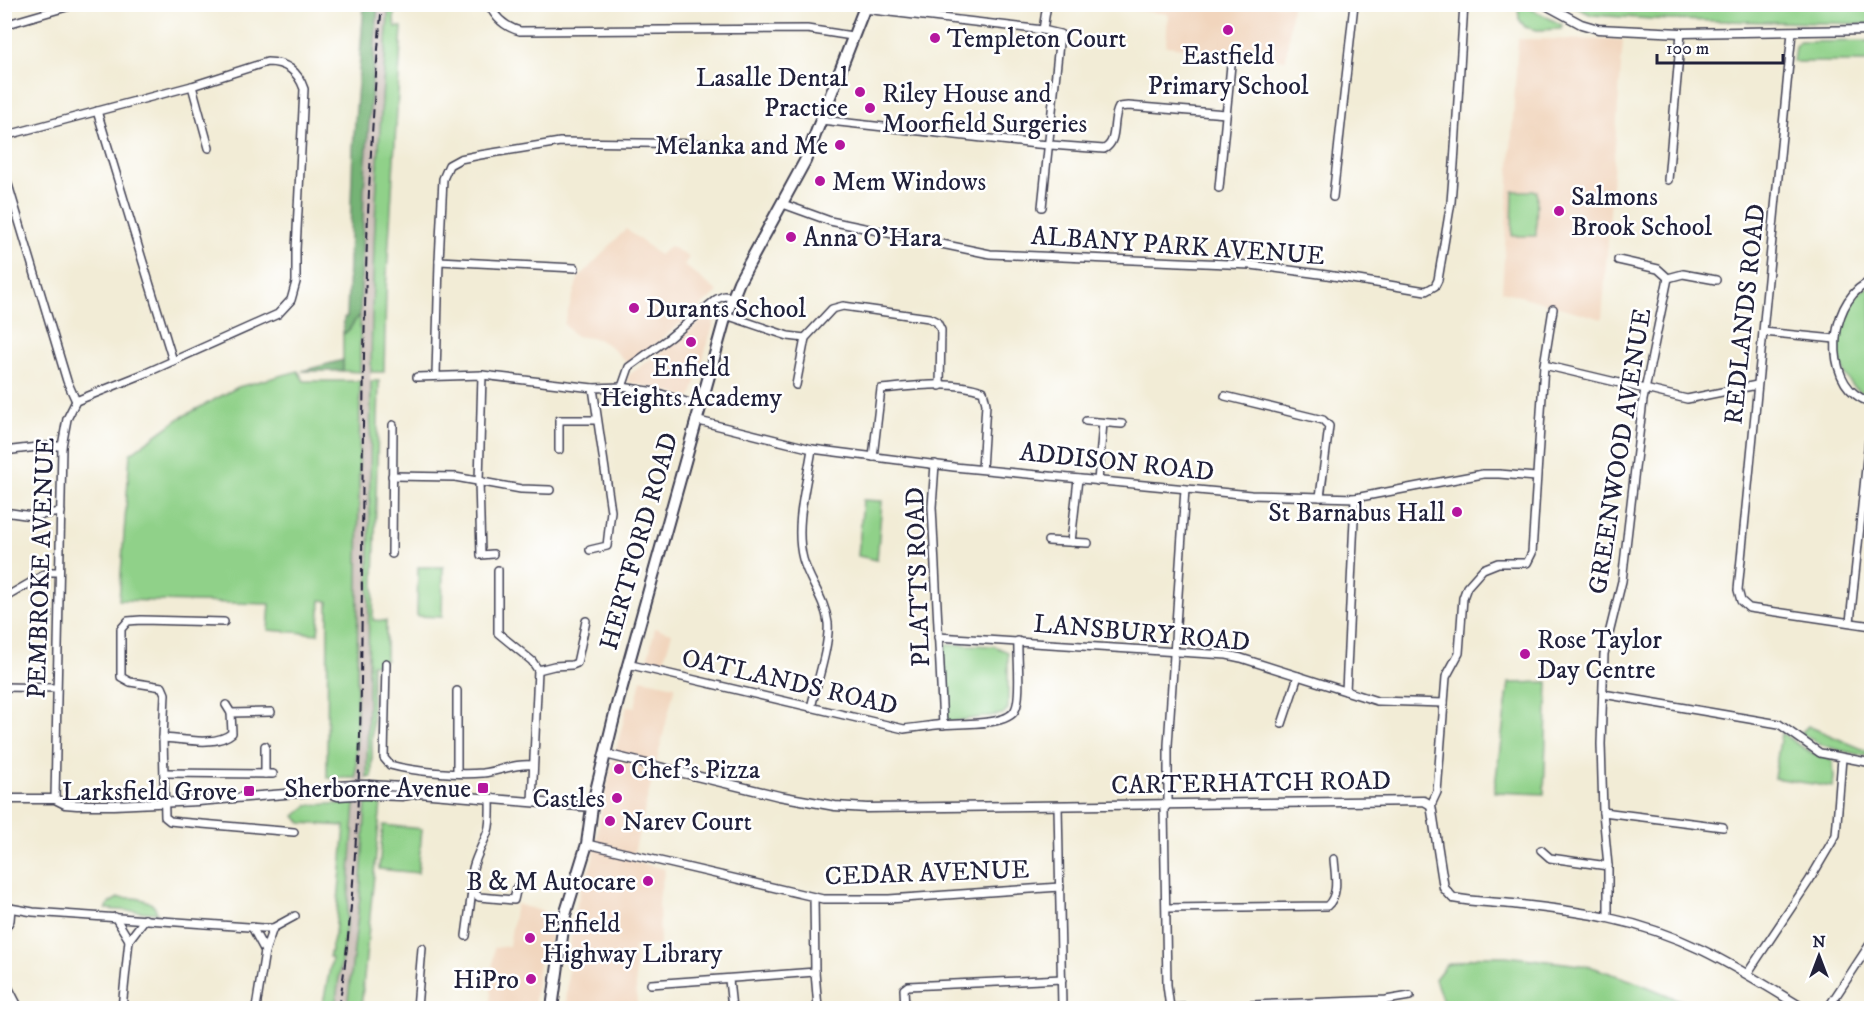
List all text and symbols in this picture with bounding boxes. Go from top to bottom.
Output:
place label: Templeton Court [947,23,1126,56]
marker: Eastfield Primary School [1221,23,1235,37]
scale bar [1657,27,1783,65]
marker: Templeton Court [928,31,942,45]
text: 100 m [1666,38,1709,60]
place label: Eastfield Primary School [1147,40,1309,103]
place label: Lasalle Dental Practice [696,62,848,125]
place label: Riley House and Moorfield Surgeries [882,78,1087,141]
marker: Lasalle Dental Practice [853,85,867,99]
marker: Riley House and Moorfield Surgeries [863,101,877,115]
place label: Melanka and Me [655,130,828,163]
marker: Melanka and Me [833,138,847,152]
place label: Mem Windows [832,166,986,199]
marker: Mem Windows [813,174,827,188]
place label: Salmons Brook School [1571,181,1712,244]
street label: REDLANDS ROAD [1717,202,1773,426]
marker: Salmons Brook School [1552,204,1566,218]
street label: ALBANY PARK AVENUE [1030,220,1326,273]
place label: Anna O'Hara [803,222,942,255]
marker: Anna O'Hara [784,230,798,244]
place label: Durants School [646,293,806,326]
marker: Durants School [627,301,641,315]
street label: GREENWOOD AVENUE [1582,306,1659,597]
marker: Enfield Heights Academy [684,335,698,349]
place label: Enfield Heights Academy [600,352,783,415]
street label: HERTFORD ROAD [593,429,686,654]
street label: ADDISON ROAD [1018,436,1216,489]
street label: PEMBROKE AVENUE [20,437,63,699]
street label: PLATTS ROAD [899,486,938,668]
place label: St Barnabus Hall [1268,497,1445,530]
marker: St Barnabus Hall [1450,505,1464,519]
street label: LANSBURY ROAD [1032,608,1251,659]
place label: Rose Taylor Day Centre [1537,624,1662,687]
street label: OATLANDS ROAD [678,642,901,723]
marker: Rose Taylor Day Centre [1518,647,1532,661]
place label: Chef's Pizza [631,754,760,787]
marker: Chef's Pizza [612,762,626,776]
street label: CARTERHATCH ROAD [1111,765,1391,802]
place label: Sherborne Avenue [284,773,471,806]
place label: Larksfield Grove [62,776,237,809]
marker: Sherborne Avenue [476,781,490,795]
place label: Castles [532,783,605,816]
marker: Larksfield Grove [242,784,256,798]
marker: Castles [610,791,624,805]
place label: Narev Court [622,806,752,839]
marker: Narev Court [603,814,617,828]
street label: CEDAR AVENUE [824,853,1030,894]
place label: B & M Autocare [466,866,636,899]
marker: B & M Autocare [641,874,655,888]
place label: Enfield Highway Library [542,908,723,971]
north arrow [1789,926,1849,986]
marker: Enfield Highway Library [523,931,537,945]
text: N [1812,932,1826,952]
place label: HiPro [453,964,519,997]
marker: HiPro [524,972,538,986]

